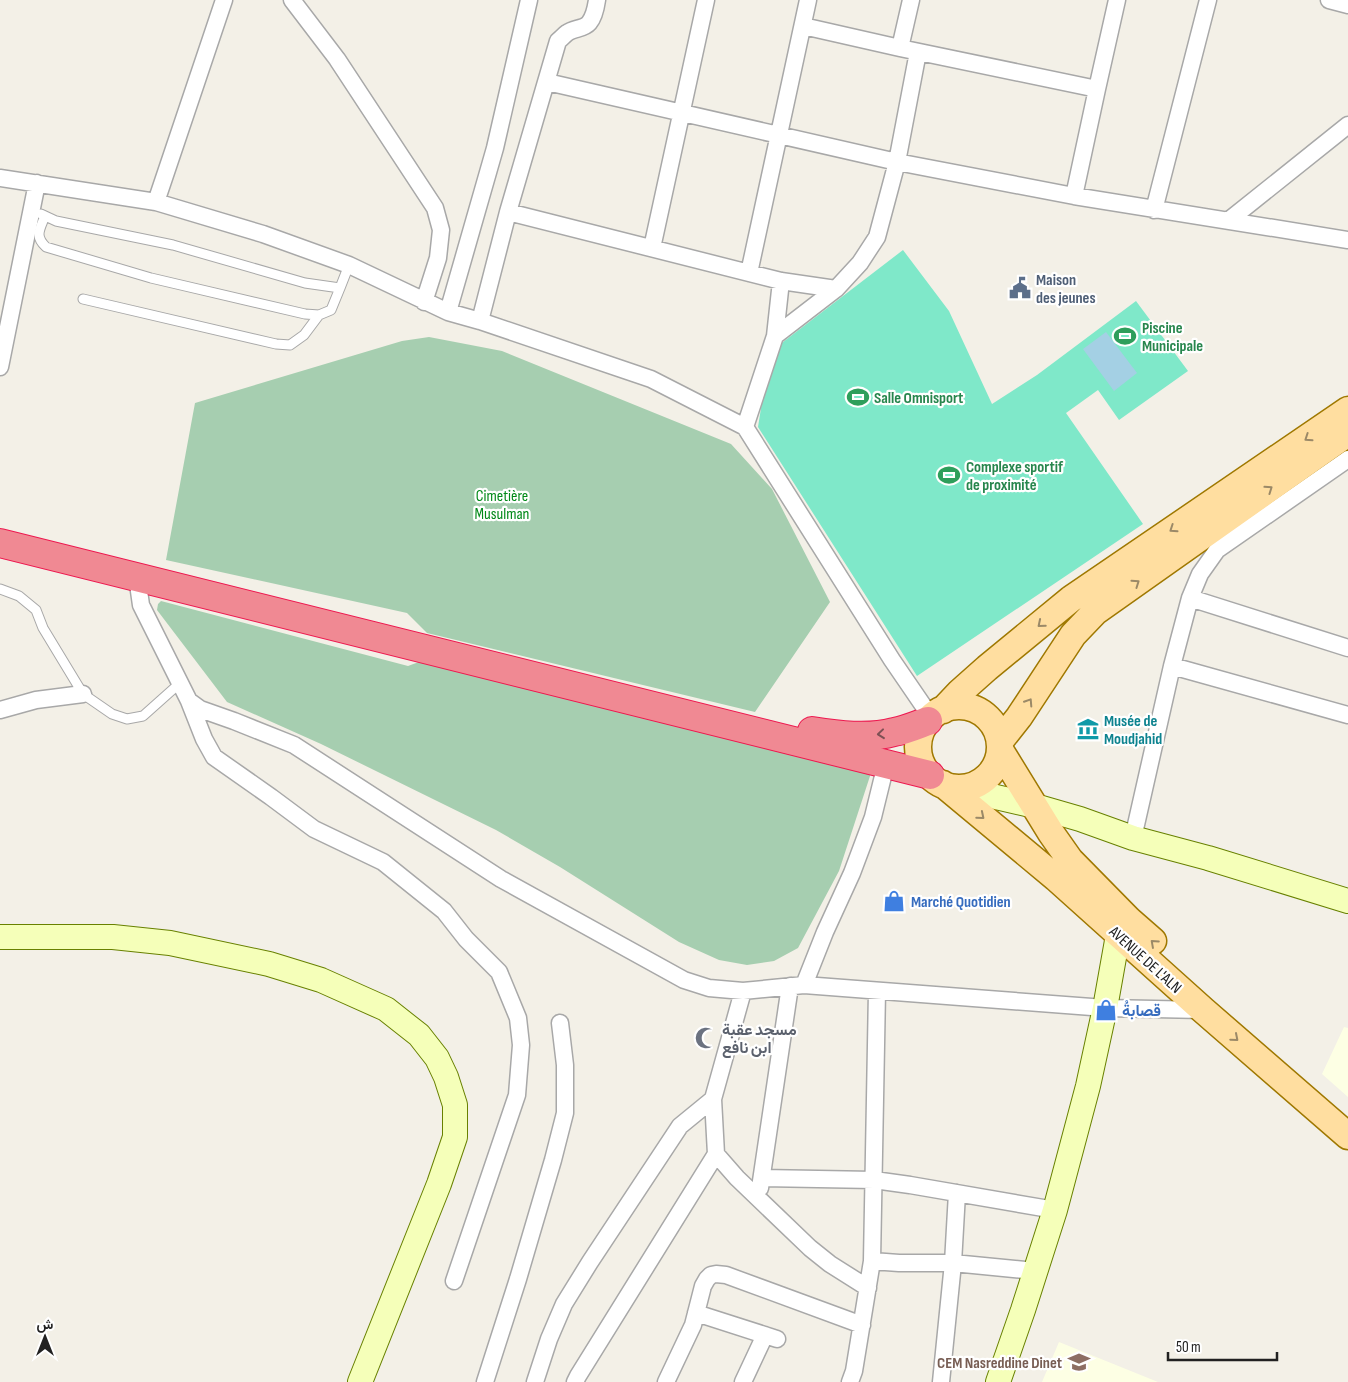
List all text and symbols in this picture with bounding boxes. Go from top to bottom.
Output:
place label: Maison des jeunes [1036,271,1096,308]
public building icon: Maison des jeunes [1007,275,1033,301]
place label: Piscine Municipale [1142,319,1203,356]
sports icon: Piscine Municipale [1112,323,1138,349]
sports icon: Salle Omnisport [845,384,871,410]
place label: Salle Omnisport [874,389,963,408]
one-way arrow [1304,432,1313,441]
place label: Complexe sportif de proximité [966,458,1064,495]
sports icon: Complexe sportif de proximité [936,462,962,488]
one-way arrow [1263,486,1273,495]
park label: Cimetière Musulman [475,487,529,524]
one-way arrow [1170,523,1179,532]
one-way arrow [1130,580,1140,589]
one-way arrow [1038,618,1047,627]
one-way arrow [1023,698,1032,708]
place label: Musée de Moudjahid [1104,712,1162,749]
museum icon: Musée de Moudjahid [1075,716,1101,742]
one-way arrow [877,728,885,739]
one-way arrow [975,810,984,819]
shop icon: Marché Quotidien [881,888,907,914]
place label: Marché Quotidien [911,893,1011,912]
street label: AVENUE DE L'ALN [1104,922,1185,998]
one-way arrow [1151,939,1160,948]
shop icon: قصابةُ [1093,997,1119,1023]
place label: قصابةُ [1122,1000,1161,1021]
place label: مسجد عقبة ابن نافع [722,1021,797,1059]
mosque icon: مسجد عقبة ابن نافع [693,1025,719,1051]
one-way arrow [1229,1032,1238,1041]
north arrow [20,1312,70,1362]
text: ش [37,1316,54,1333]
scale bar [1168,1330,1277,1362]
text: 50 m [1176,1338,1201,1357]
school or university icon: CEM Nasreddine Dinet [1066,1349,1092,1375]
place label: CEM Nasreddine Dinet [937,1354,1062,1373]

